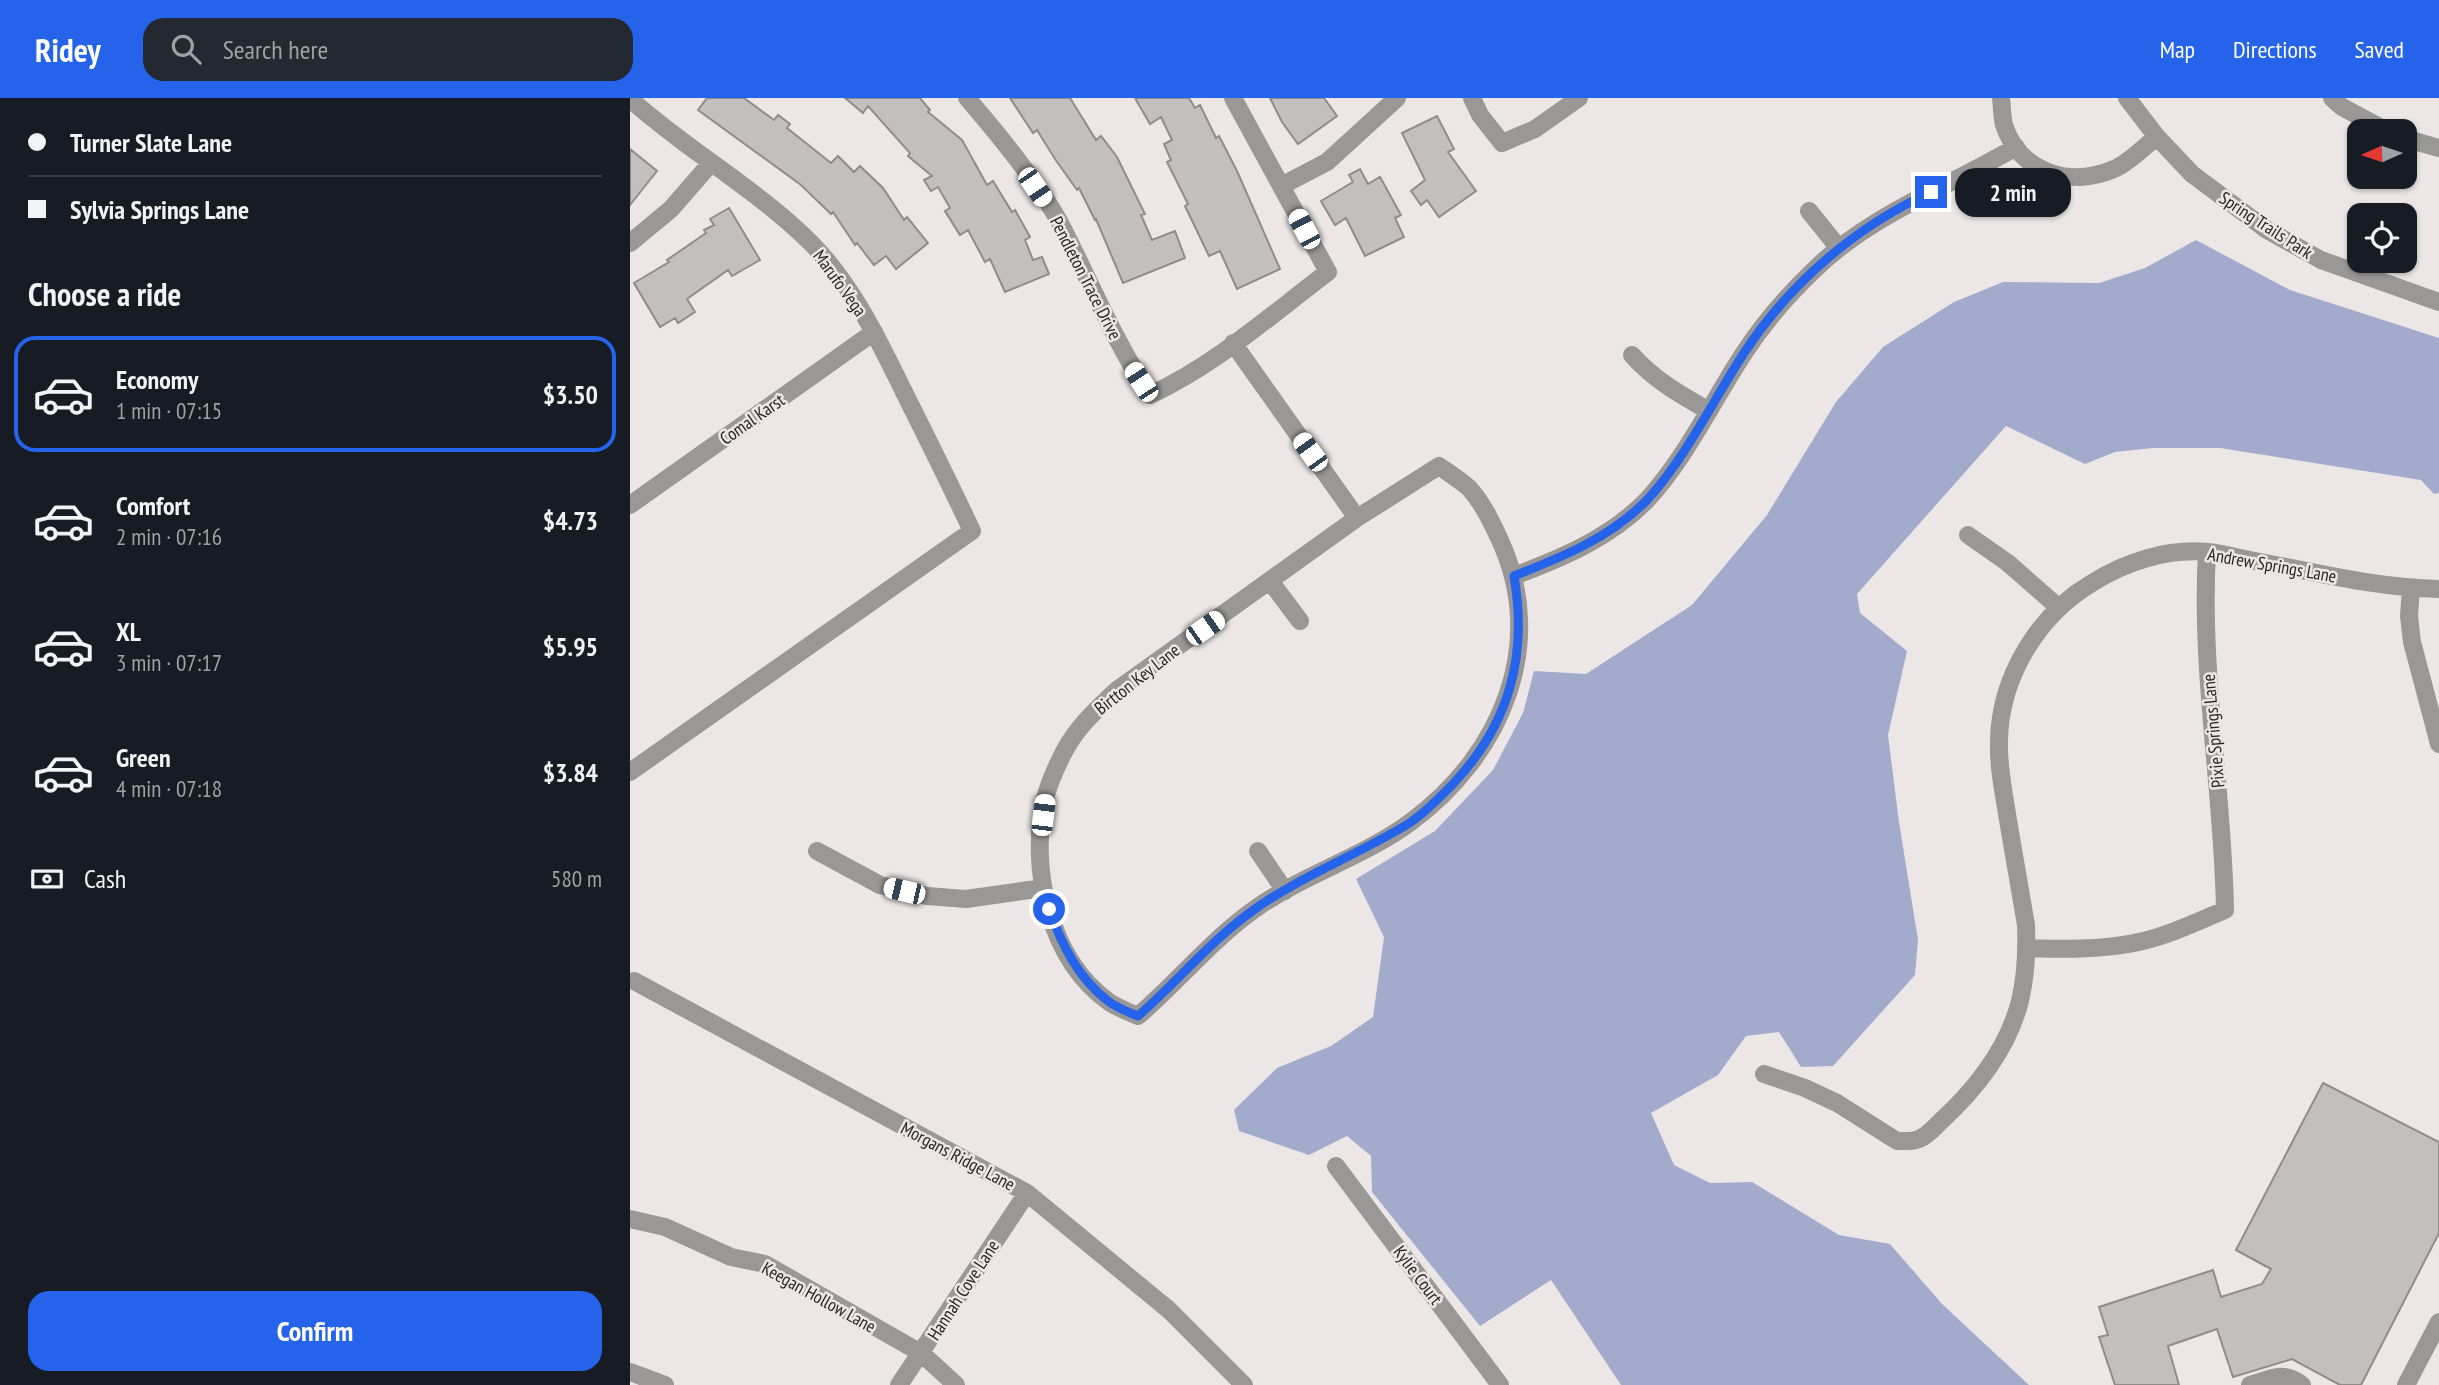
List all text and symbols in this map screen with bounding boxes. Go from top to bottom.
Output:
search box [143,18,633,81]
text: Ridey [35,28,101,71]
icon: search [167,30,205,68]
text: Search here [223,33,328,66]
text: Map [2160,34,2195,65]
text: Directions [2233,34,2317,65]
text: Saved [2355,34,2404,65]
north arrow [2347,119,2417,189]
map controls [2347,119,2417,273]
text: Turner Slate Lane [70,126,232,159]
car [1015,164,1056,210]
callout: 2 min [1956,168,2071,217]
route end [1915,176,1947,208]
text: 2 min [1990,178,2036,207]
street label: Spring Trails Park [2215,186,2317,264]
text: Sylvia Springs Lane [70,193,249,226]
button: locate [2347,203,2417,273]
car [1285,206,1324,252]
street label: Pendleton Trace Drive [1045,213,1127,343]
street label: Marufo Vega [808,245,872,321]
text: Choose a ride [28,273,181,315]
car [1121,359,1162,405]
icon: car [32,363,95,426]
text: Economy [116,363,198,396]
text: $3.50 [543,378,598,411]
street label: Comal Karst [715,388,789,450]
text: 1 min · 07:15 [116,396,222,425]
car [1290,429,1331,475]
icon: car [32,489,95,552]
text: Comfort [116,489,190,522]
text: $4.73 [543,504,598,537]
text: 2 min · 07:16 [116,522,222,551]
street label: Andrew Springs Lane [2206,542,2338,588]
car [1182,607,1229,649]
icon: car [32,615,95,678]
text: XL [116,615,141,648]
text: $5.95 [543,630,598,663]
street label: Birtton Key Lane [1090,639,1184,719]
text: 3 min · 07:17 [116,648,222,677]
street label: Pixie Springs Lane [2197,673,2229,789]
icon: car [32,741,95,804]
text: Green [116,741,171,774]
text: $3.84 [543,756,598,789]
text: 4 min · 07:18 [116,774,222,803]
car [1031,793,1056,837]
icon: cash [28,860,66,898]
text: Cash [84,862,126,895]
text: 580 m [551,864,602,893]
car [882,876,927,906]
route start [1033,893,1065,925]
street label: Morgans Ridge Lane [897,1116,1019,1196]
street label: Hannah Cove Lane [922,1236,1004,1344]
street label: Kylie Court [1388,1241,1448,1309]
street label: Keegan Hollow Lane [758,1256,880,1338]
button: Confirm [28,1291,602,1371]

